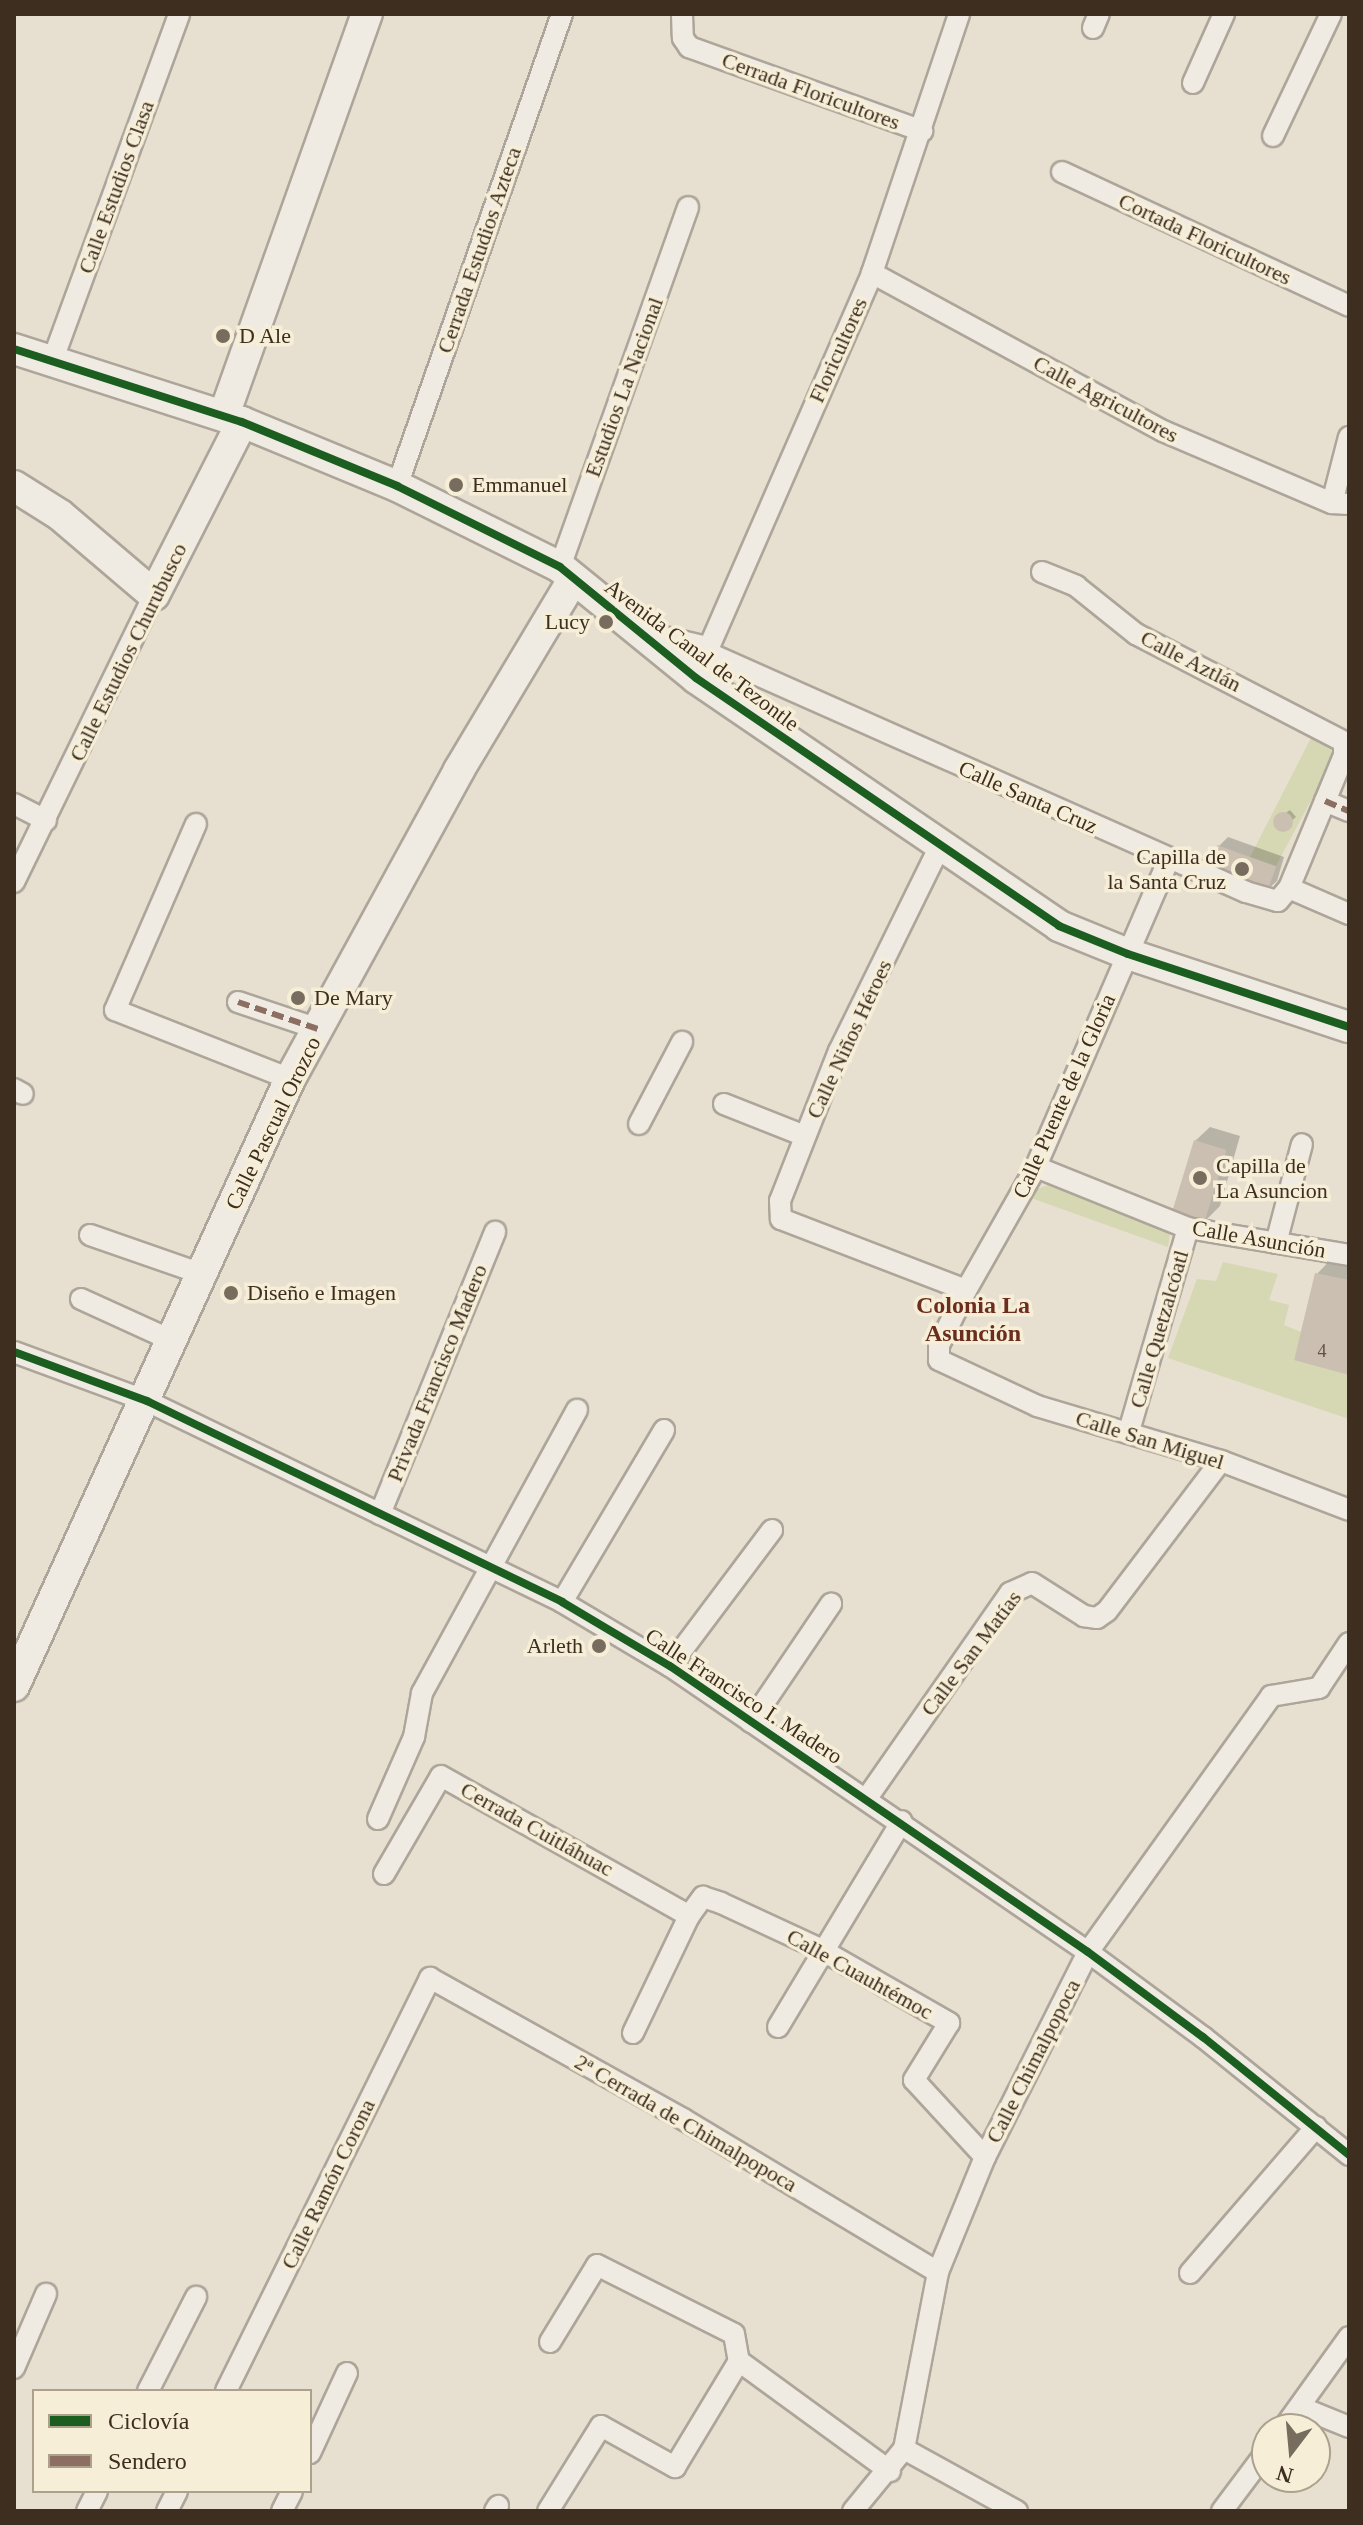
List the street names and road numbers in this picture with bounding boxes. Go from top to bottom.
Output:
street label: Cerrada Floricultores [718,47,904,135]
street label: Calle Estudios Clasa [72,97,160,277]
street label: Cerrada Estudios Azteca [431,143,527,357]
street label: Cortada Floricultores [1114,187,1296,291]
street label: Estudios La Nacional [579,293,669,481]
street label: Floricultores [803,293,873,407]
street label: Calle Agricultores [1028,349,1184,449]
street label: Calle Estudios Churubusco [64,539,192,765]
street label: Avenida Canal de Tezontle [599,573,805,737]
street label: Calle Aztlán [1136,624,1246,698]
street label: Calle Santa Cruz [955,755,1101,839]
street label: Calle Niños Héroes [801,955,897,1123]
street label: Calle Puente de la Gloria [1007,990,1121,1202]
street label: Calle Pascual Orozco [220,1032,326,1214]
street label: Calle Asunción [1190,1214,1328,1264]
street label: Calle Quetzalcóatl [1124,1247,1194,1411]
street label: Privada Francisco Madero [381,1260,493,1486]
street label: Calle San Miguel [1073,1405,1227,1475]
street label: Calle San Matías [915,1585,1027,1721]
street label: Calle Francisco I. Madero [640,1622,848,1770]
street label: Cerrada Cuitláhuac [456,1776,618,1882]
street label: Calle Cuauhtémoc [782,1923,938,2025]
street label: Calle Chimalpopoca [980,1975,1086,2147]
street label: 2ª Cerrada de Chimalpopoca [570,2049,802,2197]
street label: Calle Ramón Corona [275,2095,381,2273]

